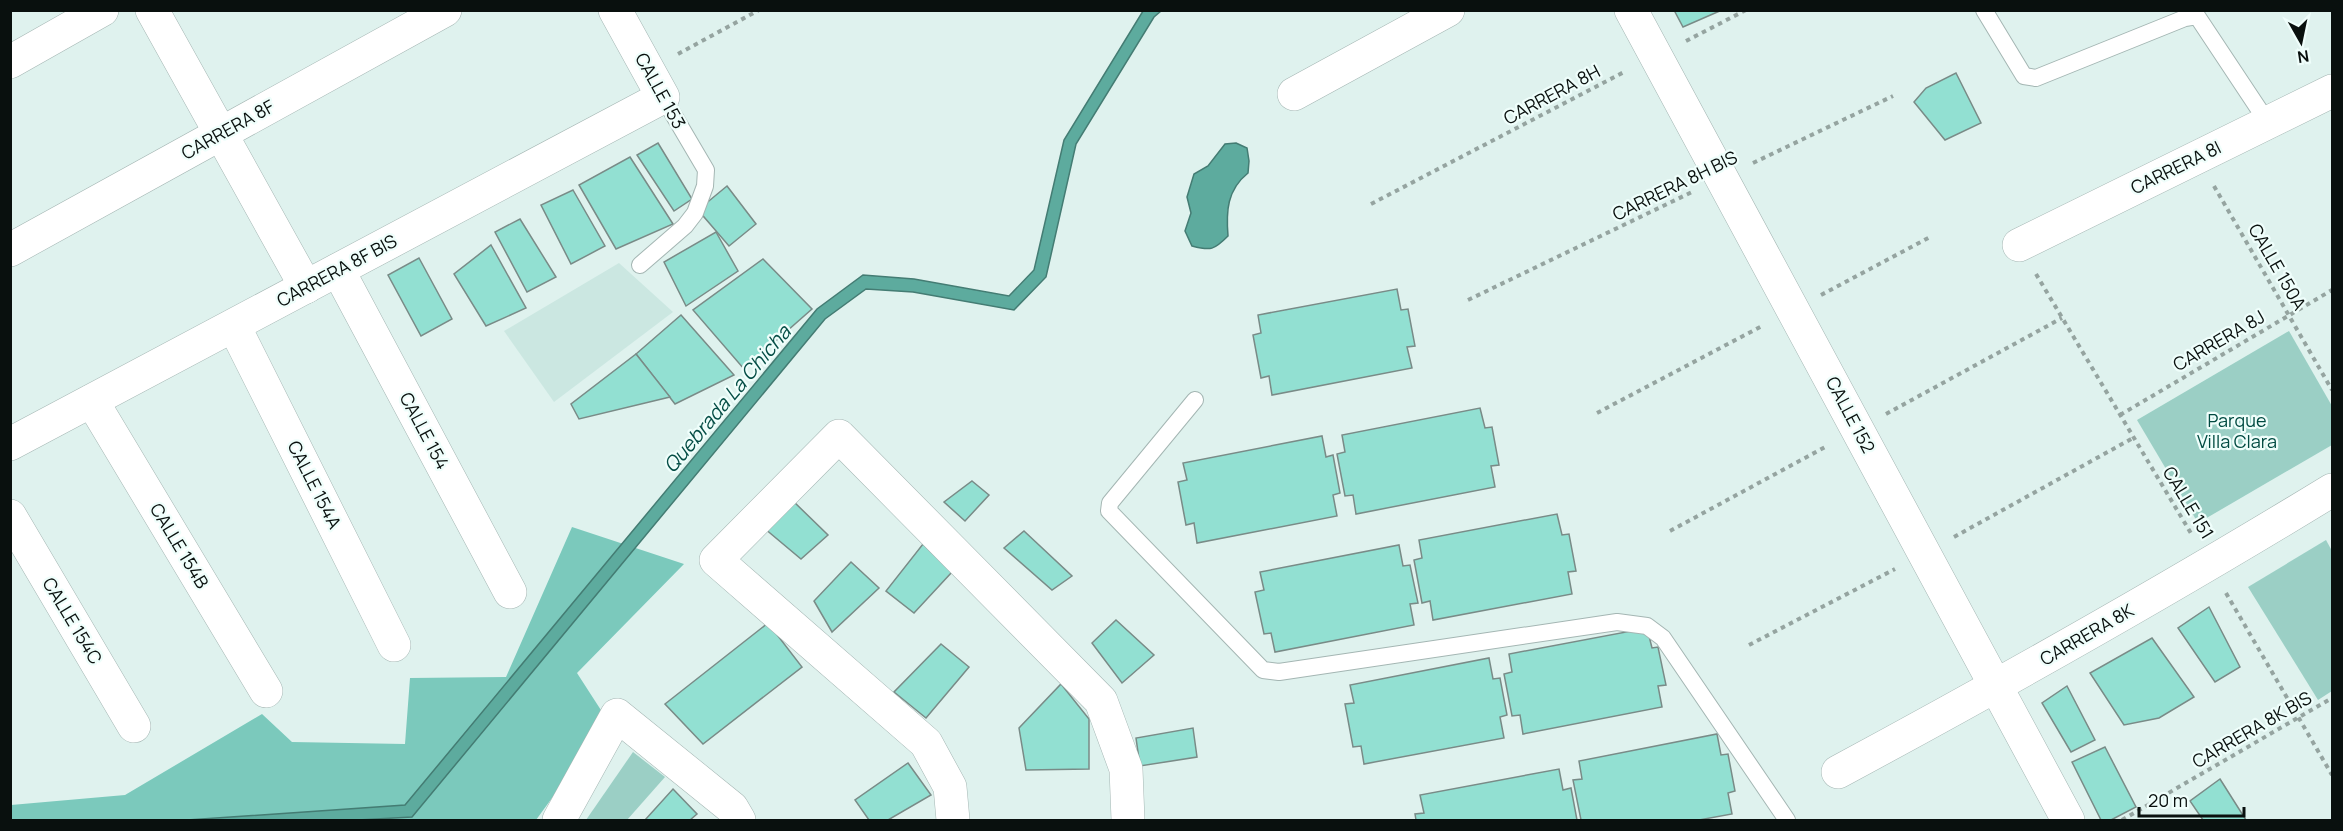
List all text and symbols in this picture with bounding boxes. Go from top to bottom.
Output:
north arrow [2271,12,2331,72]
text: N [2296,45,2311,69]
street label: CALLE 153 [630,48,692,133]
street label: CARRERA 8H [1499,59,1604,130]
street label: CARRERA 8F [177,94,278,165]
street label: CARRERA 8I [2126,135,2225,199]
street label: CARRERA 8H BIS [1608,145,1741,226]
street label: CALLE 150A [2243,219,2313,315]
street label: CARRERA 8F BIS [272,228,401,312]
street label: CARRERA 8J [2168,304,2269,376]
water label: Quebrada La Chicha [657,318,797,478]
street label: CALLE 152 [1821,372,1881,457]
street label: CALLE 154 [395,388,455,473]
park label: Parque Villa Clara [2197,408,2277,453]
street label: CALLE 154A [282,436,348,533]
street label: CALLE 151 [2158,462,2220,543]
street label: CALLE 154B [145,498,215,592]
street label: CALLE 154C [38,573,108,668]
street label: CARRERA 8K [2035,597,2138,671]
street label: CARRERA 8K BIS [2187,685,2316,773]
scale bar [2139,780,2244,818]
text: 20 m [2148,788,2188,812]

